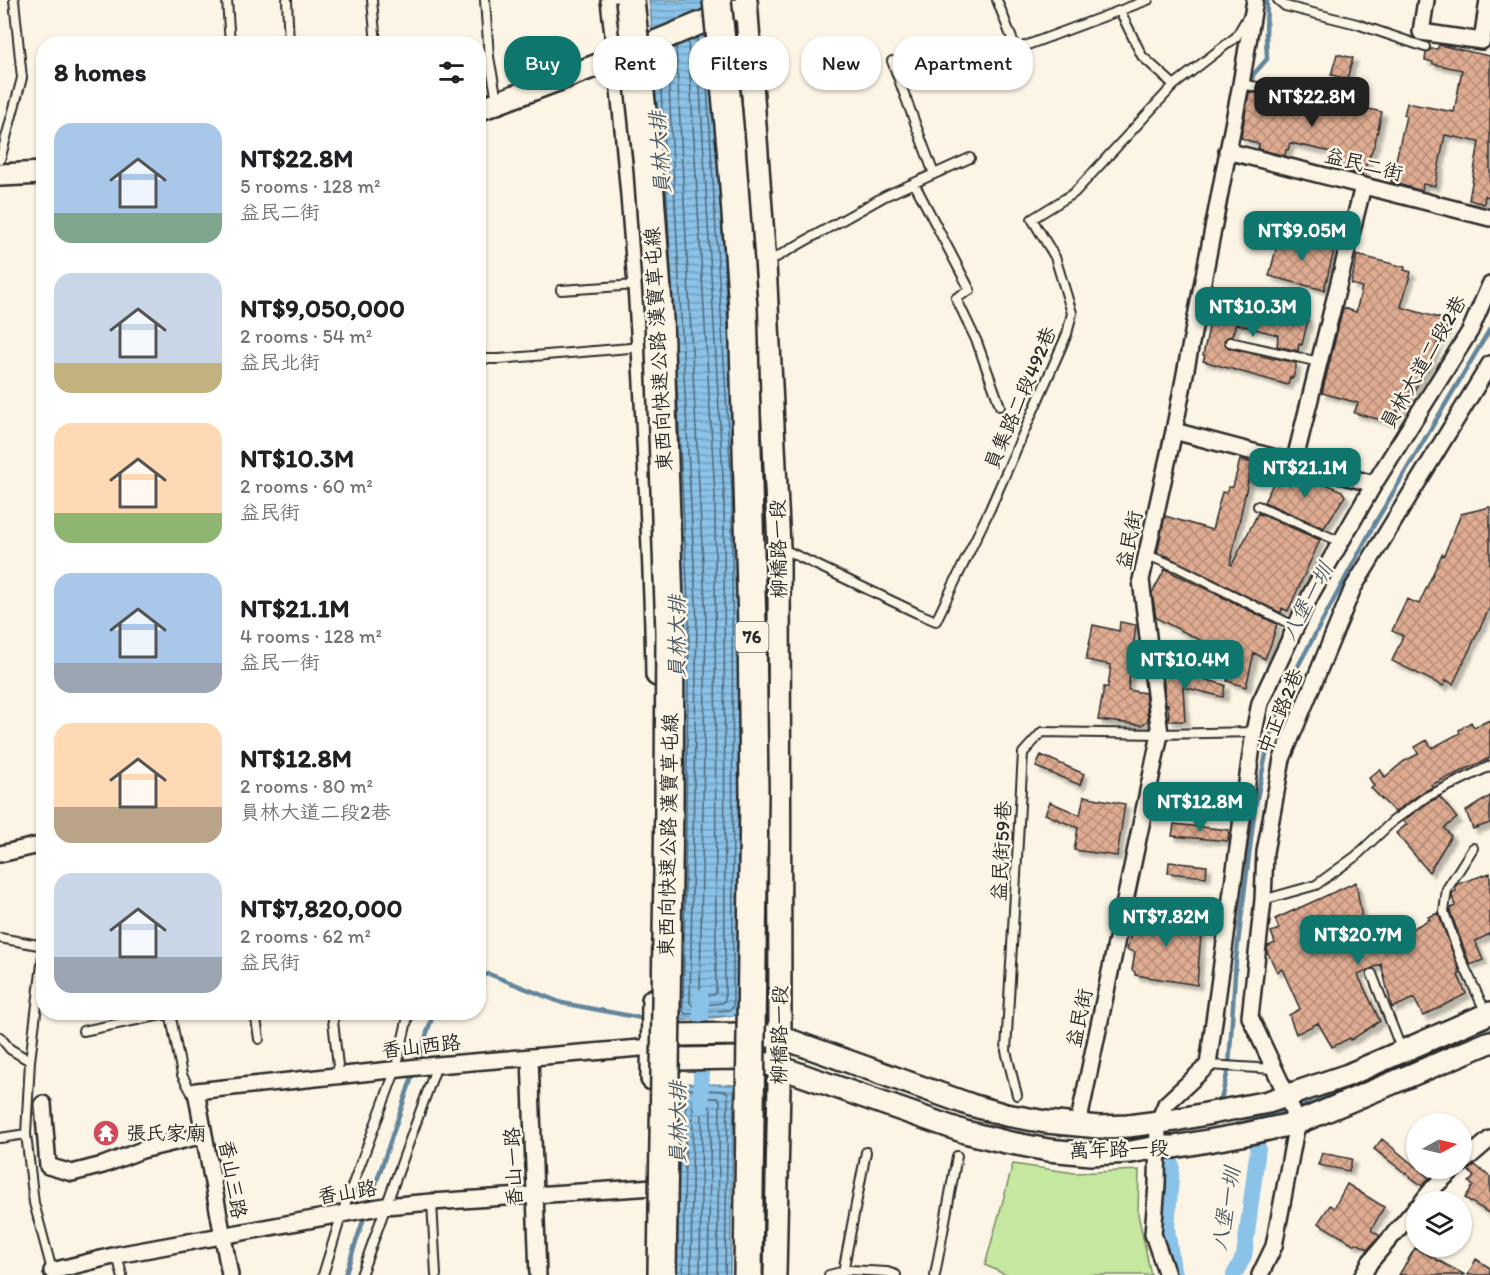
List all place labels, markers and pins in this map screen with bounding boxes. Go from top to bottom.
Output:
pin: NT$22.8M [1250,77,1374,128]
pin: NT$9.05M [1240,211,1364,262]
pin: NT$10.3M [1191,287,1315,338]
pin: NT$21.1M [1243,448,1367,499]
pin: NT$10.4M [1123,640,1247,691]
pin: NT$12.8M [1138,782,1262,833]
pin: NT$7.82M [1104,897,1228,948]
pin: NT$20.7M [1296,915,1420,966]
temple icon: 張氏家廟 [91,1118,121,1148]
place label: 張氏家廟 [126,1121,206,1145]

